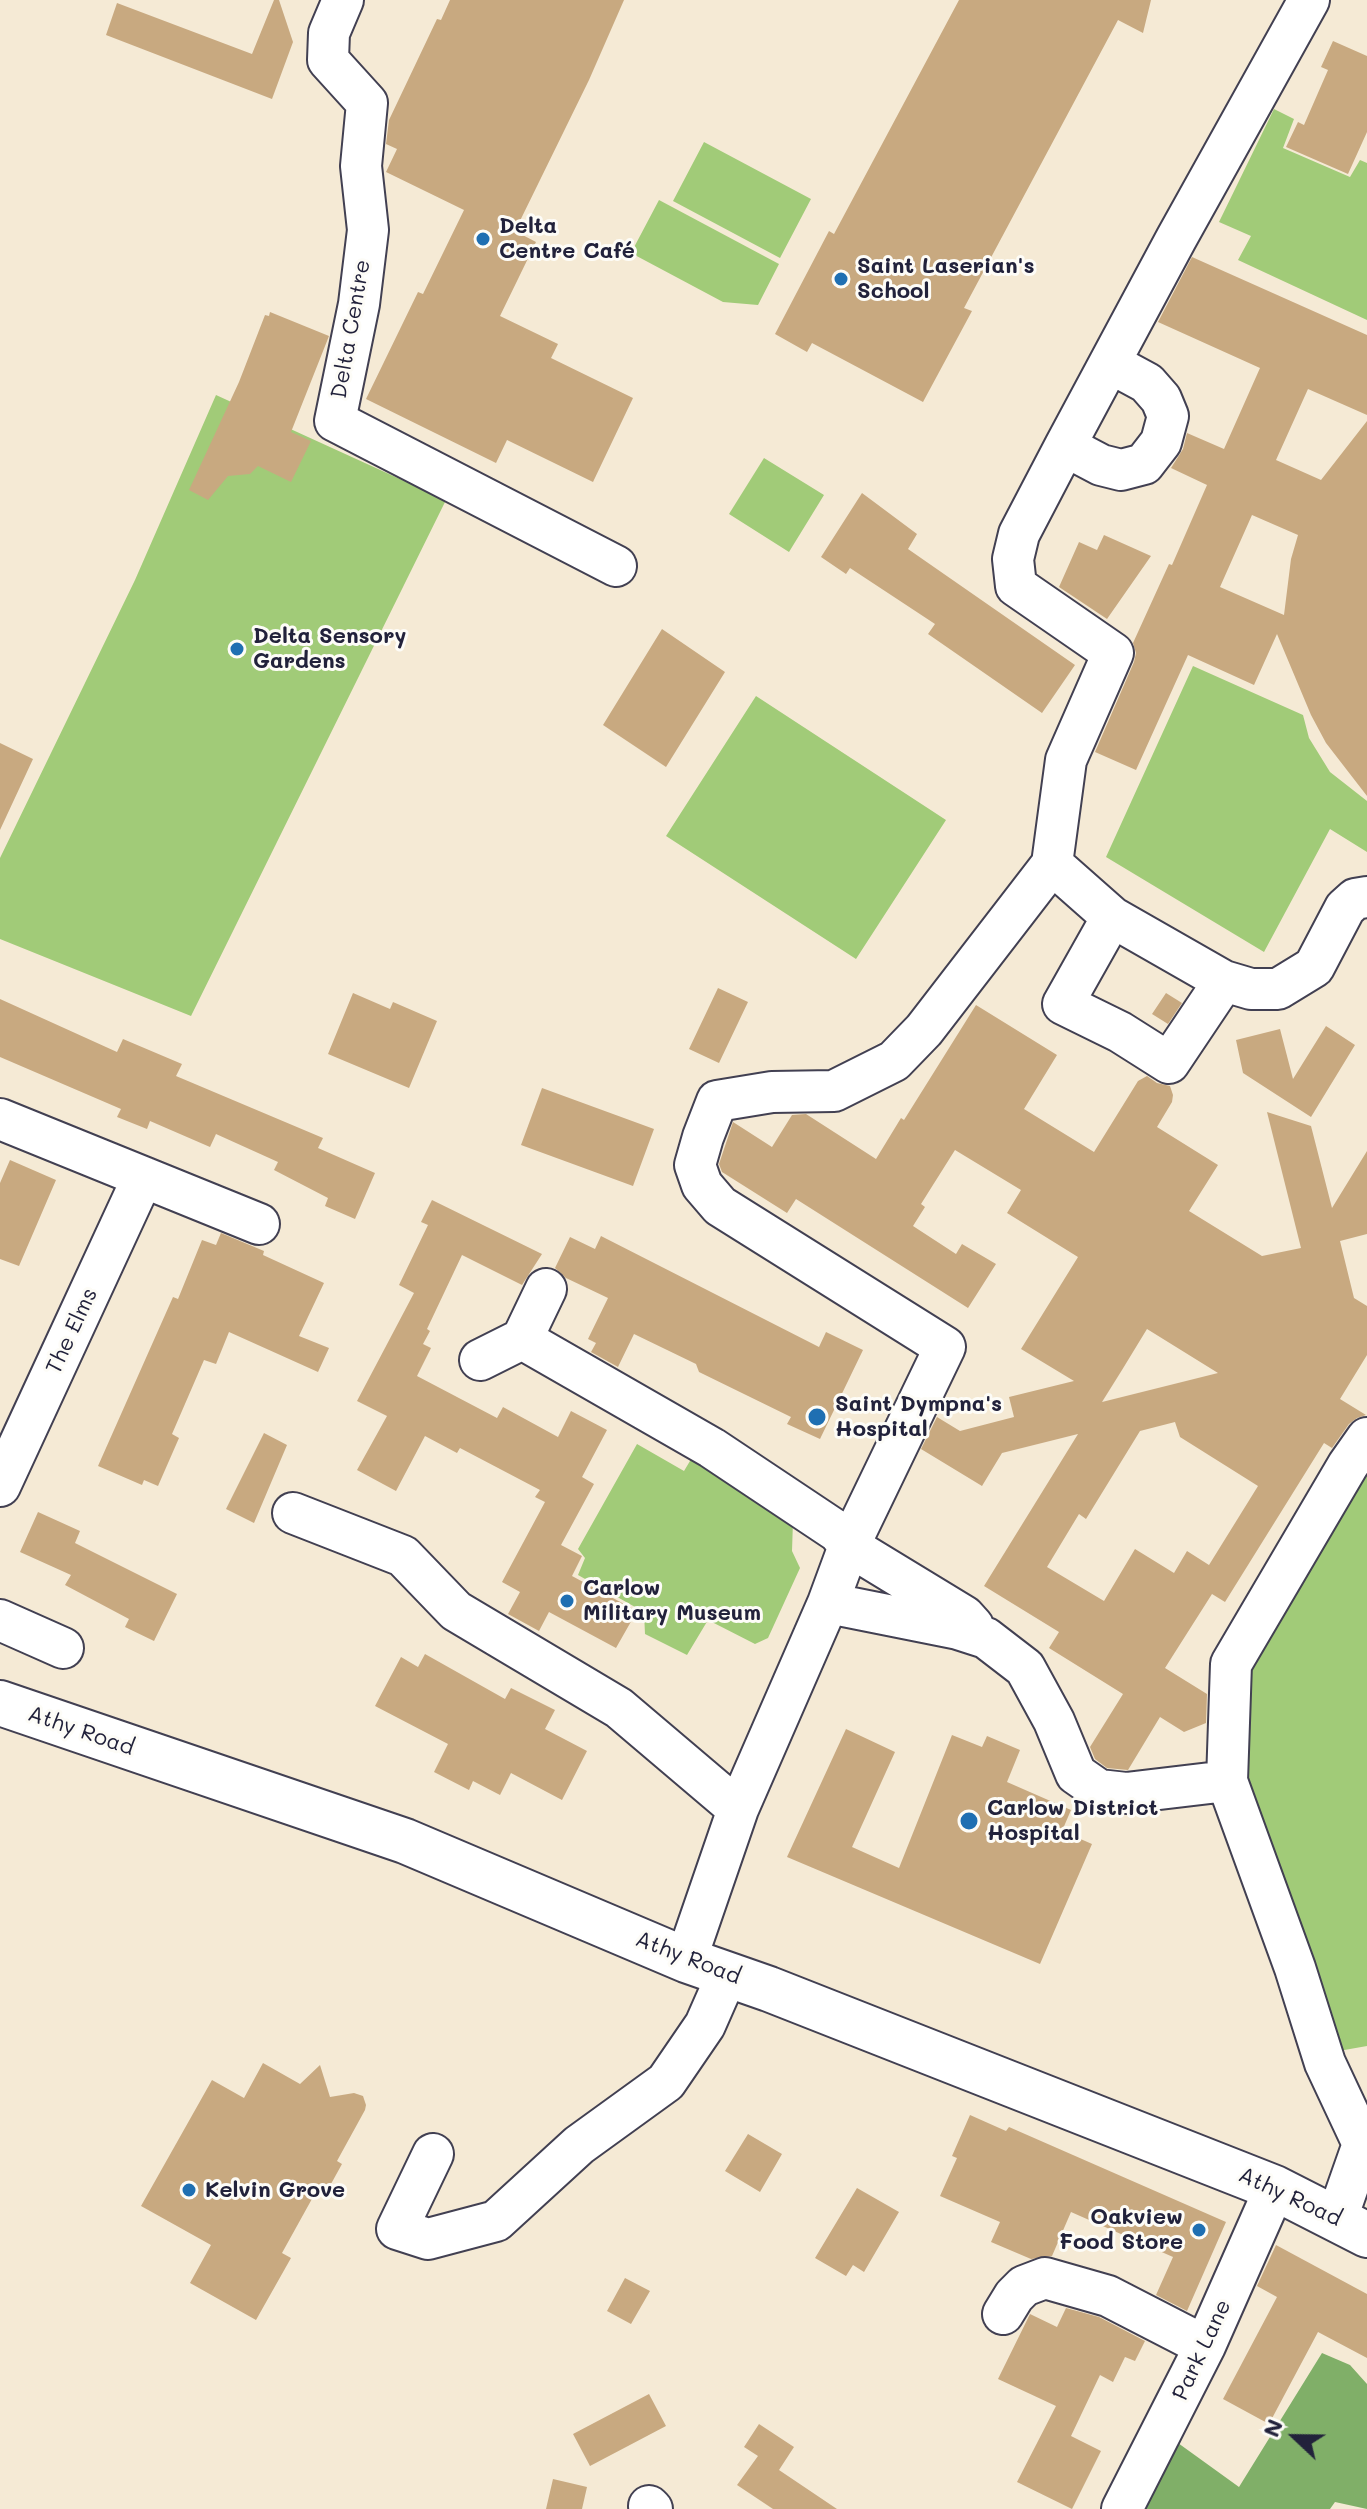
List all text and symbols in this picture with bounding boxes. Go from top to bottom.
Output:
place label: Delta Centre Café [499,213,635,264]
marker: Delta Centre Café [474,230,492,248]
place label: Saint Laserian's School [857,253,1034,304]
street label: Delta Centre [326,258,376,400]
marker: Saint Laserian's School [832,270,850,288]
place label: Delta Sensory Gardens [253,623,406,674]
marker: Delta Sensory Gardens [228,640,246,658]
street label: The Elms [41,1284,103,1378]
place label: Saint Dympna's Hospital [835,1391,1002,1442]
marker: Saint Dympna's Hospital [806,1406,828,1428]
place label: Carlow Military Museum [583,1575,761,1626]
marker: Carlow Military Museum [558,1592,576,1610]
street label: Athy Road [24,1701,138,1761]
place label: Carlow District Hospital [987,1795,1158,1846]
marker: Carlow District Hospital [958,1810,980,1832]
street label: Athy Road [632,1926,744,1990]
street label: Athy Road [1234,2162,1346,2232]
place label: Kelvin Grove [205,2177,345,2203]
marker: Kelvin Grove [180,2181,198,2199]
place label: Oakview Food Store [1059,2204,1183,2256]
marker: Oakview Food Store [1190,2221,1208,2239]
street label: Park Lane [1167,2295,1237,2405]
north arrow [1255,2397,1335,2477]
text: N [1256,2415,1289,2441]

